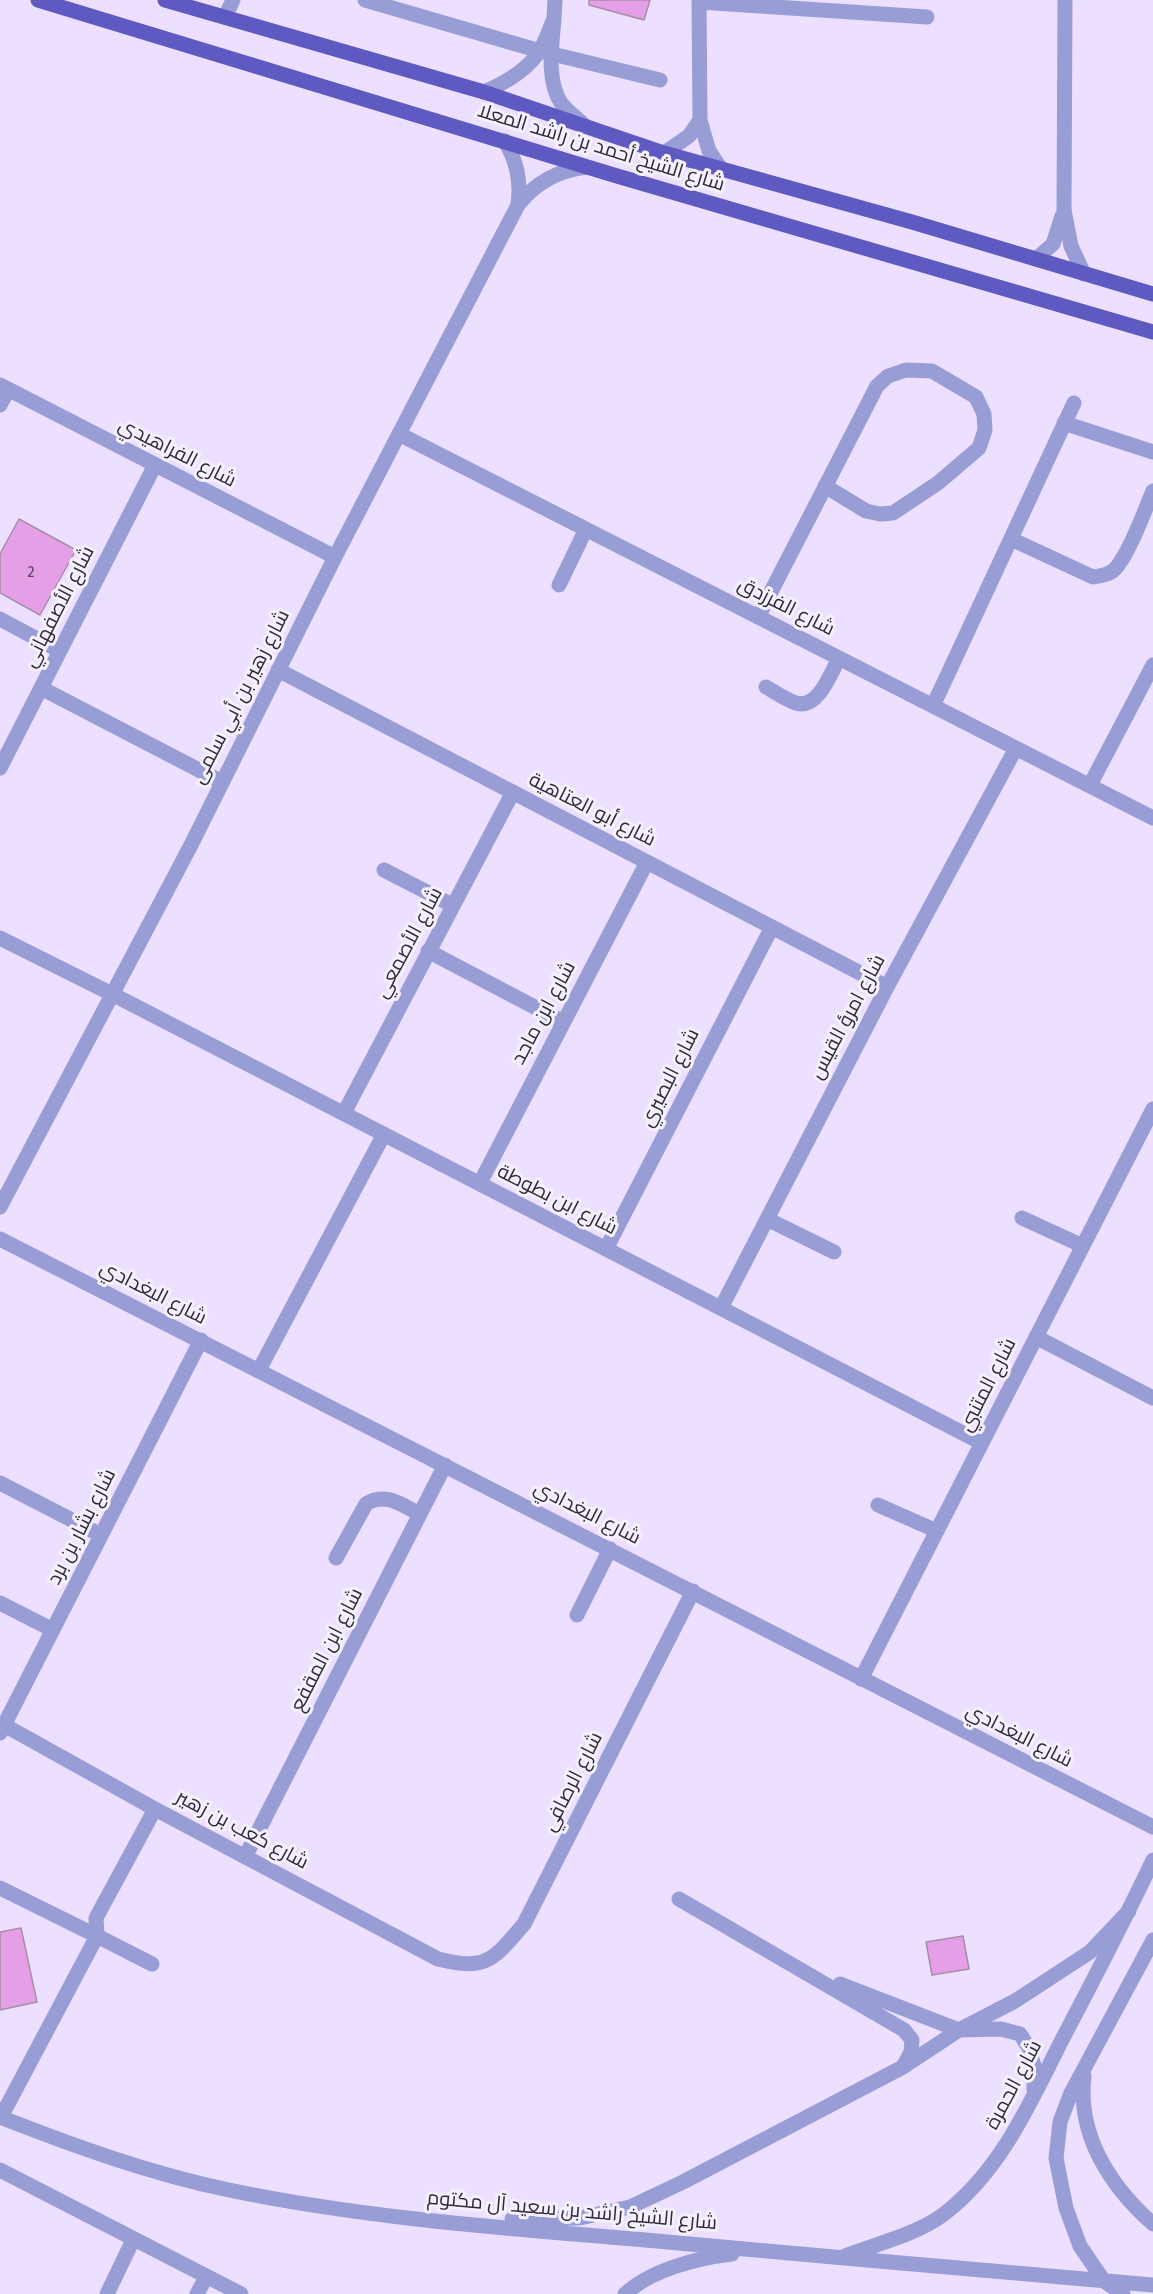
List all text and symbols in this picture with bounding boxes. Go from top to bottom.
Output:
street label: شارع الشيخ أحمد بن راشد المعلا [475,99,727,197]
street label: شارع الفراهيدي [114,413,240,493]
street label: شارع الأصفهاني [18,542,100,672]
house number: 2 [27,563,35,583]
street label: شارع الفرزدق [734,572,838,642]
street label: شارع زهير بن أبي سلمى [187,606,295,788]
street label: شارع أبو العتاهية [525,768,659,852]
street label: شارع الأصمعي [370,884,448,1002]
street label: شارع امرؤ القيس [805,951,891,1083]
street label: شارع ابن ماجد [507,957,581,1069]
street label: شارع البصيري [635,1025,705,1131]
street label: شارع ابن بطوطة [493,1160,621,1240]
street label: شارع البغدادي [96,1256,210,1330]
street label: شارع المتنبي [954,1334,1022,1436]
street label: شارع بشار بن برد [43,1465,121,1589]
street label: شارع البغدادي [530,1476,644,1550]
street label: شارع ابن المقفع [286,1584,368,1716]
street label: شارع البغدادي [962,1699,1076,1773]
street label: شارع الرصافي [538,1728,608,1836]
street label: شارع كعب بن زهير [172,1785,312,1875]
street label: شارع الحمرة [981,2036,1047,2134]
street label: شارع الشيخ راشد بن سعيد آل مكتوم [426,2186,718,2236]

